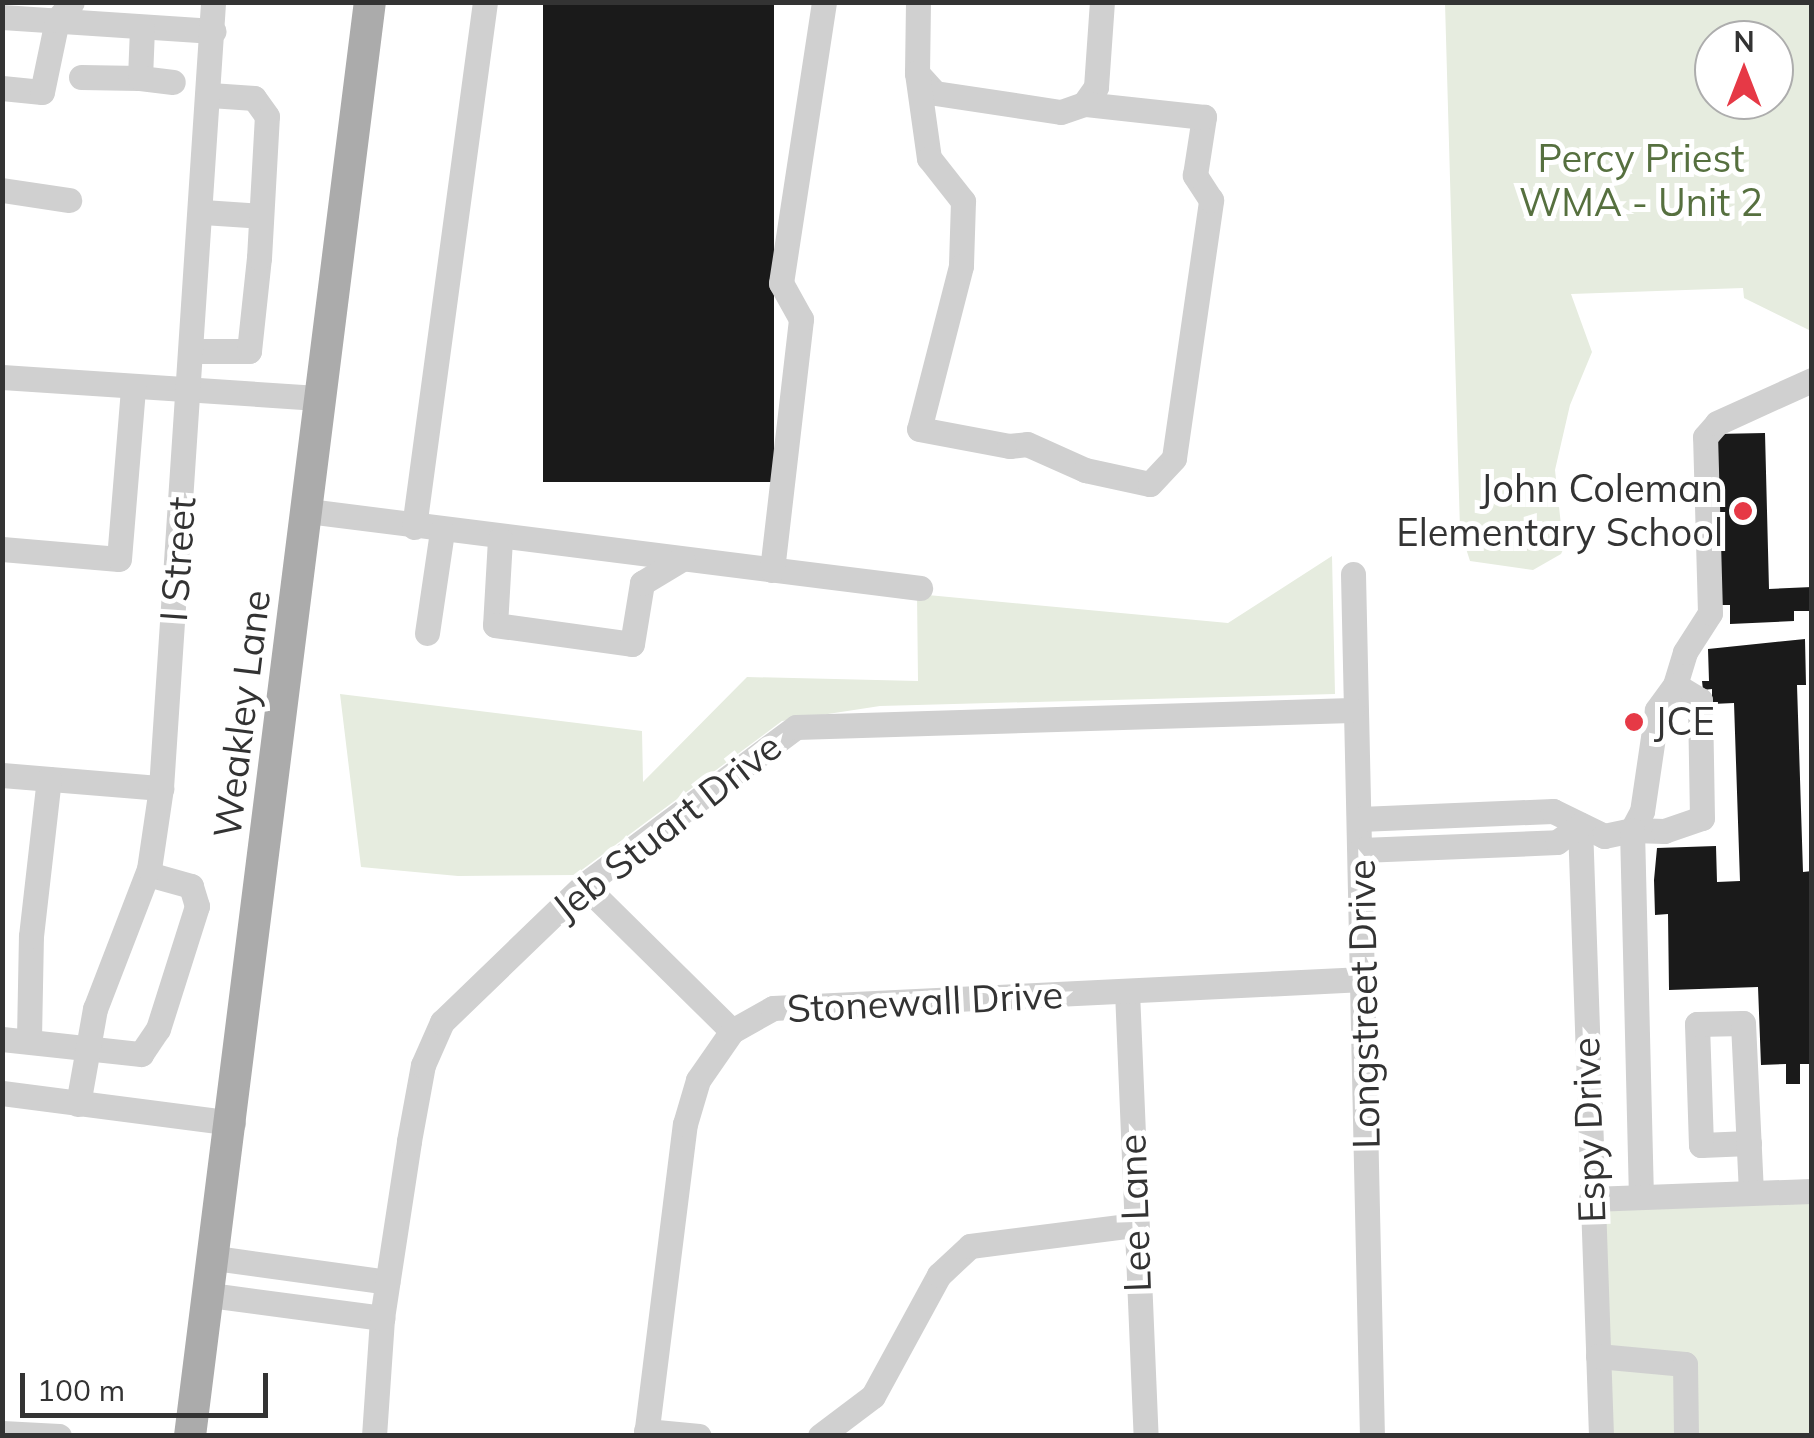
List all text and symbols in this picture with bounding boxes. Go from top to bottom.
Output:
north arrow [1694,20,1794,120]
text: N [1733,24,1755,59]
park label: Percy Priest WMA - Unit 2 [1519,136,1763,225]
place label: John Coleman Elementary School [1396,466,1723,556]
street label: I Street [151,495,205,623]
marker: John Coleman Elementary School [1732,500,1754,522]
street label: Weakley Lane [204,588,280,840]
place label: JCE [1654,699,1715,745]
marker: JCE [1623,711,1645,733]
street label: Jeb Stuart Drive [544,724,790,930]
street label: Longstreet Drive [1339,859,1389,1149]
street label: Stonewall Drive [786,972,1064,1032]
street label: Espy Drive [1563,1037,1615,1223]
street label: Lee Lane [1109,1133,1161,1293]
scale bar [25,1353,272,1415]
text: 100 m [37,1371,125,1409]

